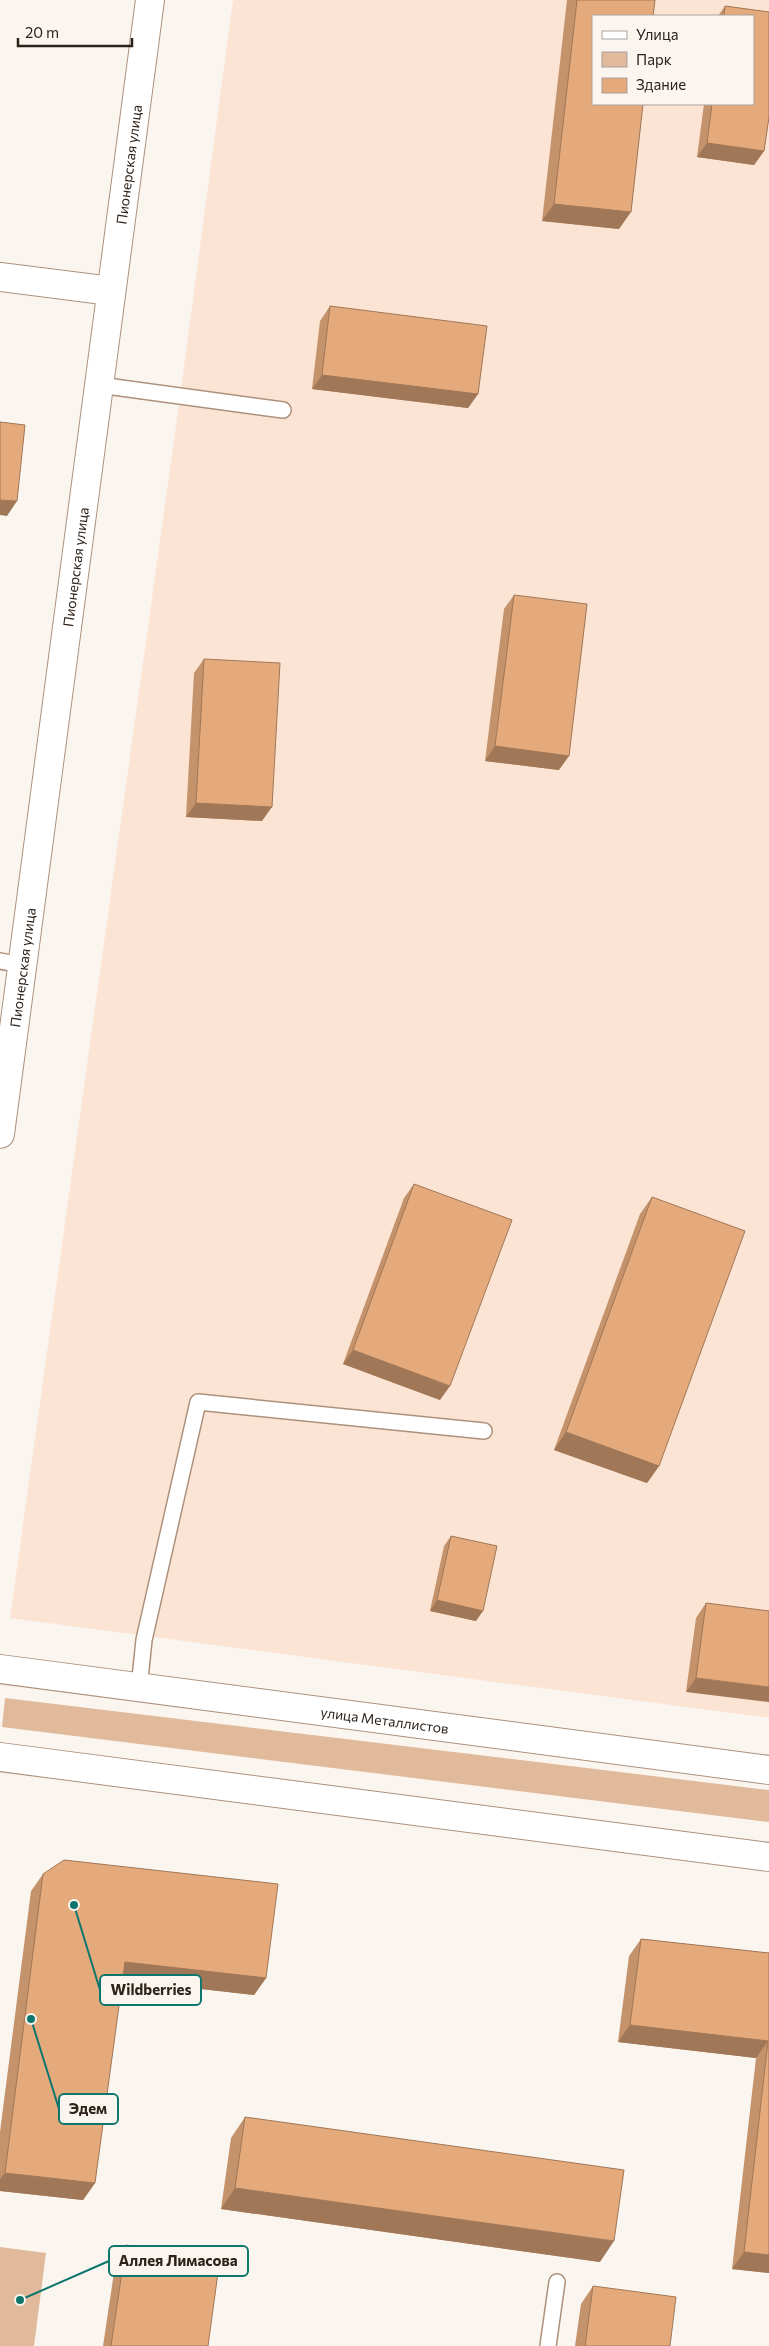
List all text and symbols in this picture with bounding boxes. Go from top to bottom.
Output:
scale bar [18,15,131,47]
legend [592,15,754,105]
text: 20 m [25,23,59,41]
text: Улица [636,25,678,43]
text: Парк [636,50,672,68]
text: Здание [636,75,686,93]
street label: Пионерская улица [112,104,145,225]
street label: Пионерская улица [59,506,91,628]
street label: Пионерская улица [6,907,38,1028]
street label: улица Металлистов [320,1703,450,1736]
callout: Wildberries [100,1975,201,2005]
text: Wildberries [111,1980,191,1998]
callout: Эдем [59,2094,118,2124]
text: Эдем [69,2099,107,2117]
callout: Аллея Лимасова [109,2246,248,2276]
text: Аллея Лимасова [119,2251,238,2269]

